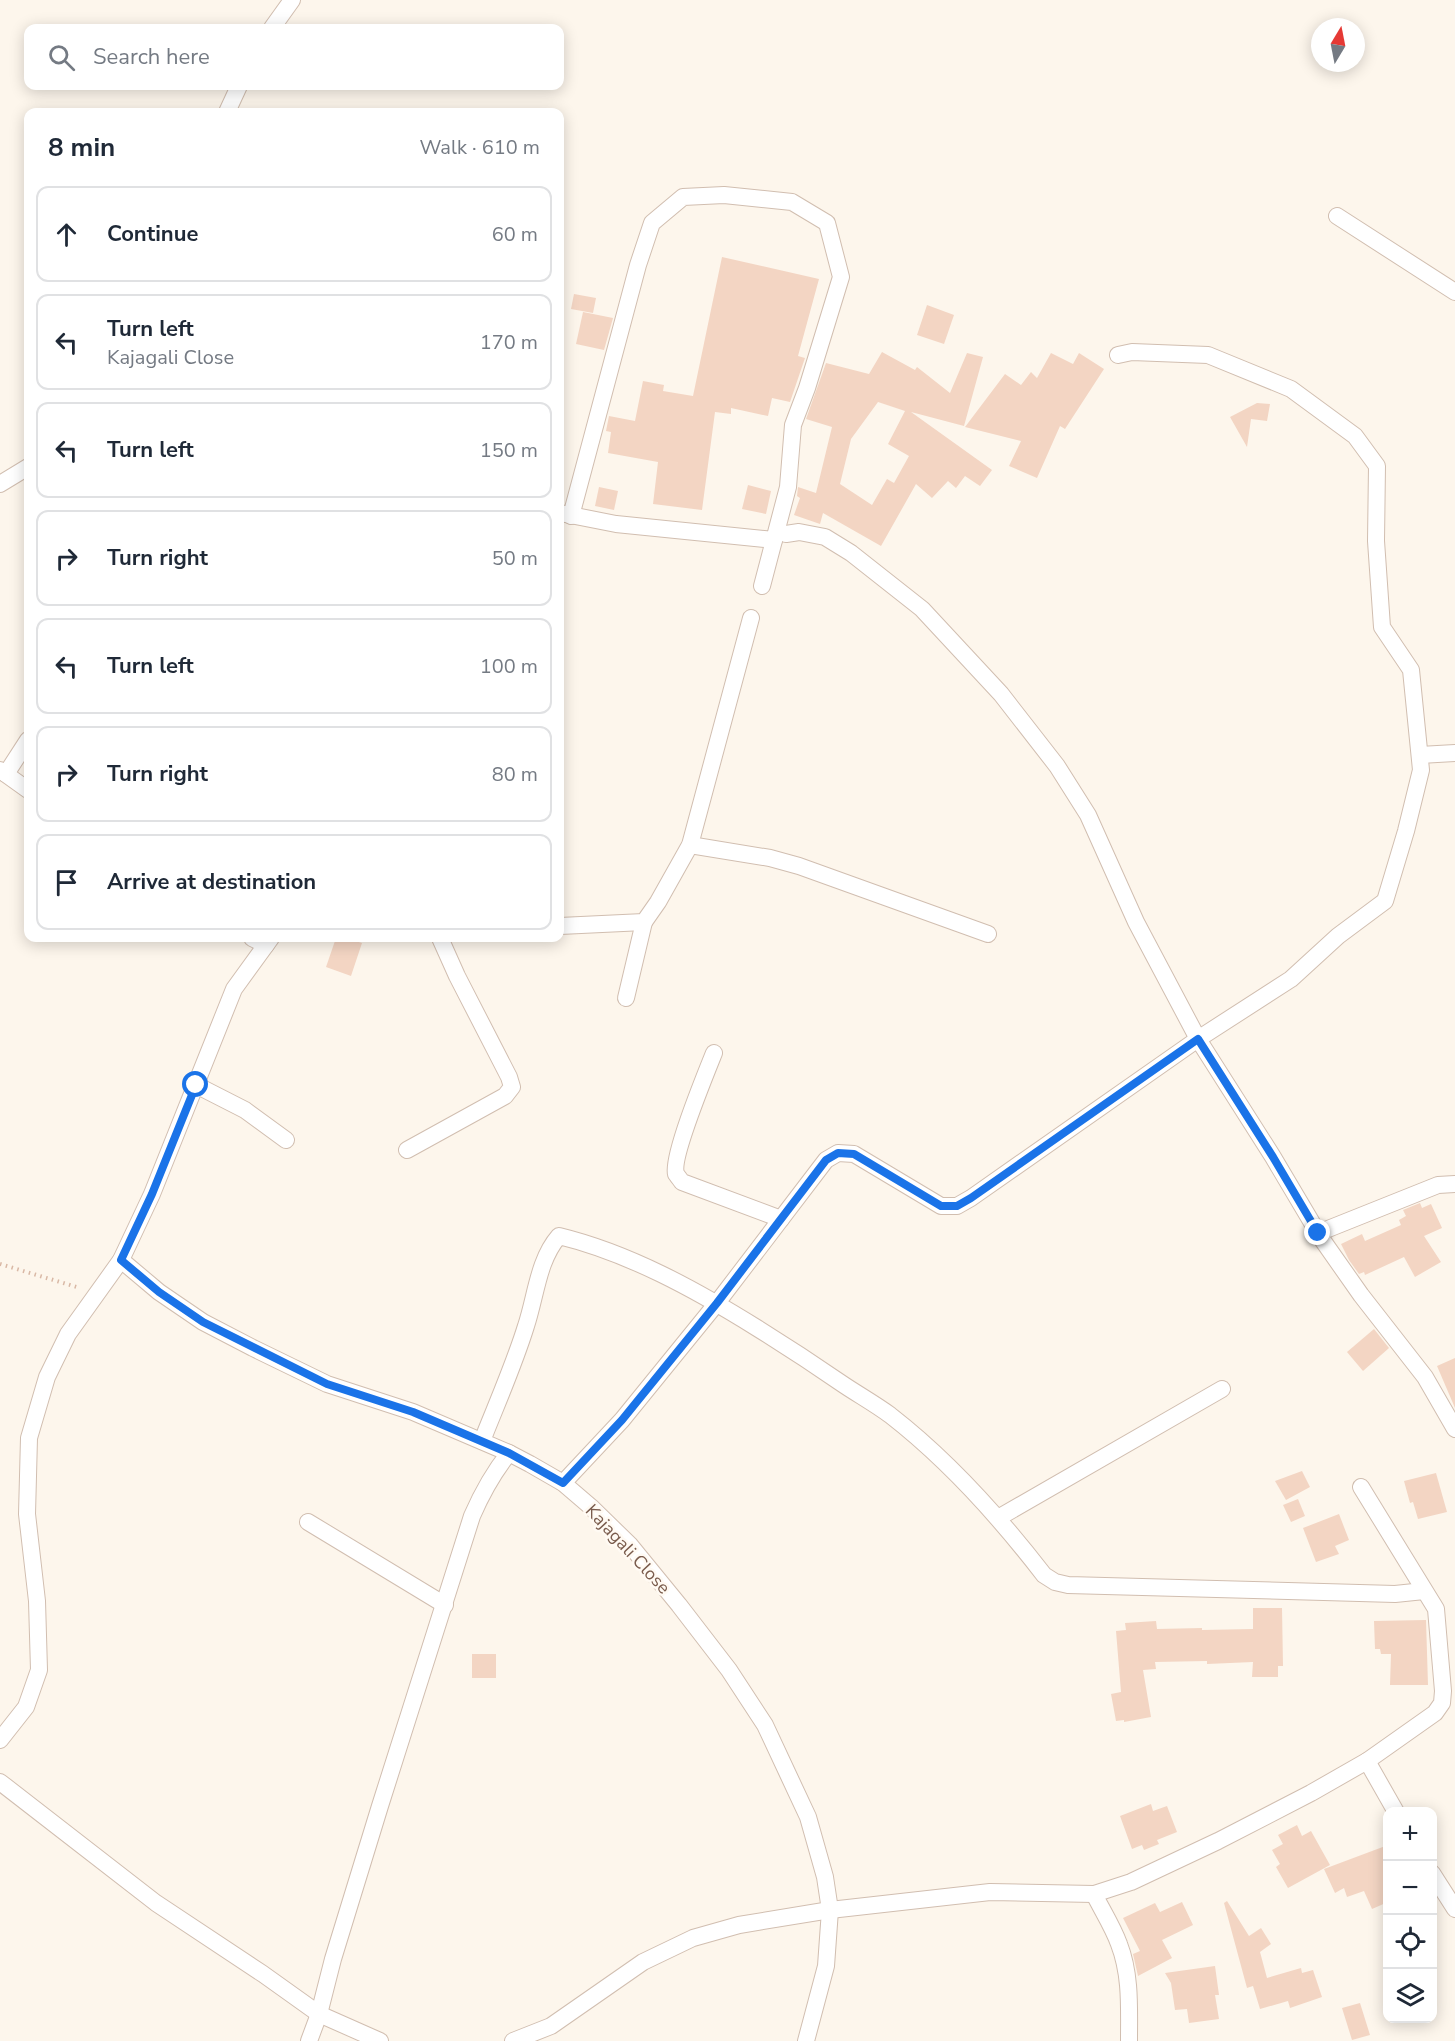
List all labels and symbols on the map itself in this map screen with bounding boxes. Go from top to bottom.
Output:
north arrow [1311,18,1365,72]
route start [182,1071,208,1097]
route end [1304,1219,1330,1245]
street label: Kajagali Close [580,1499,676,1599]

